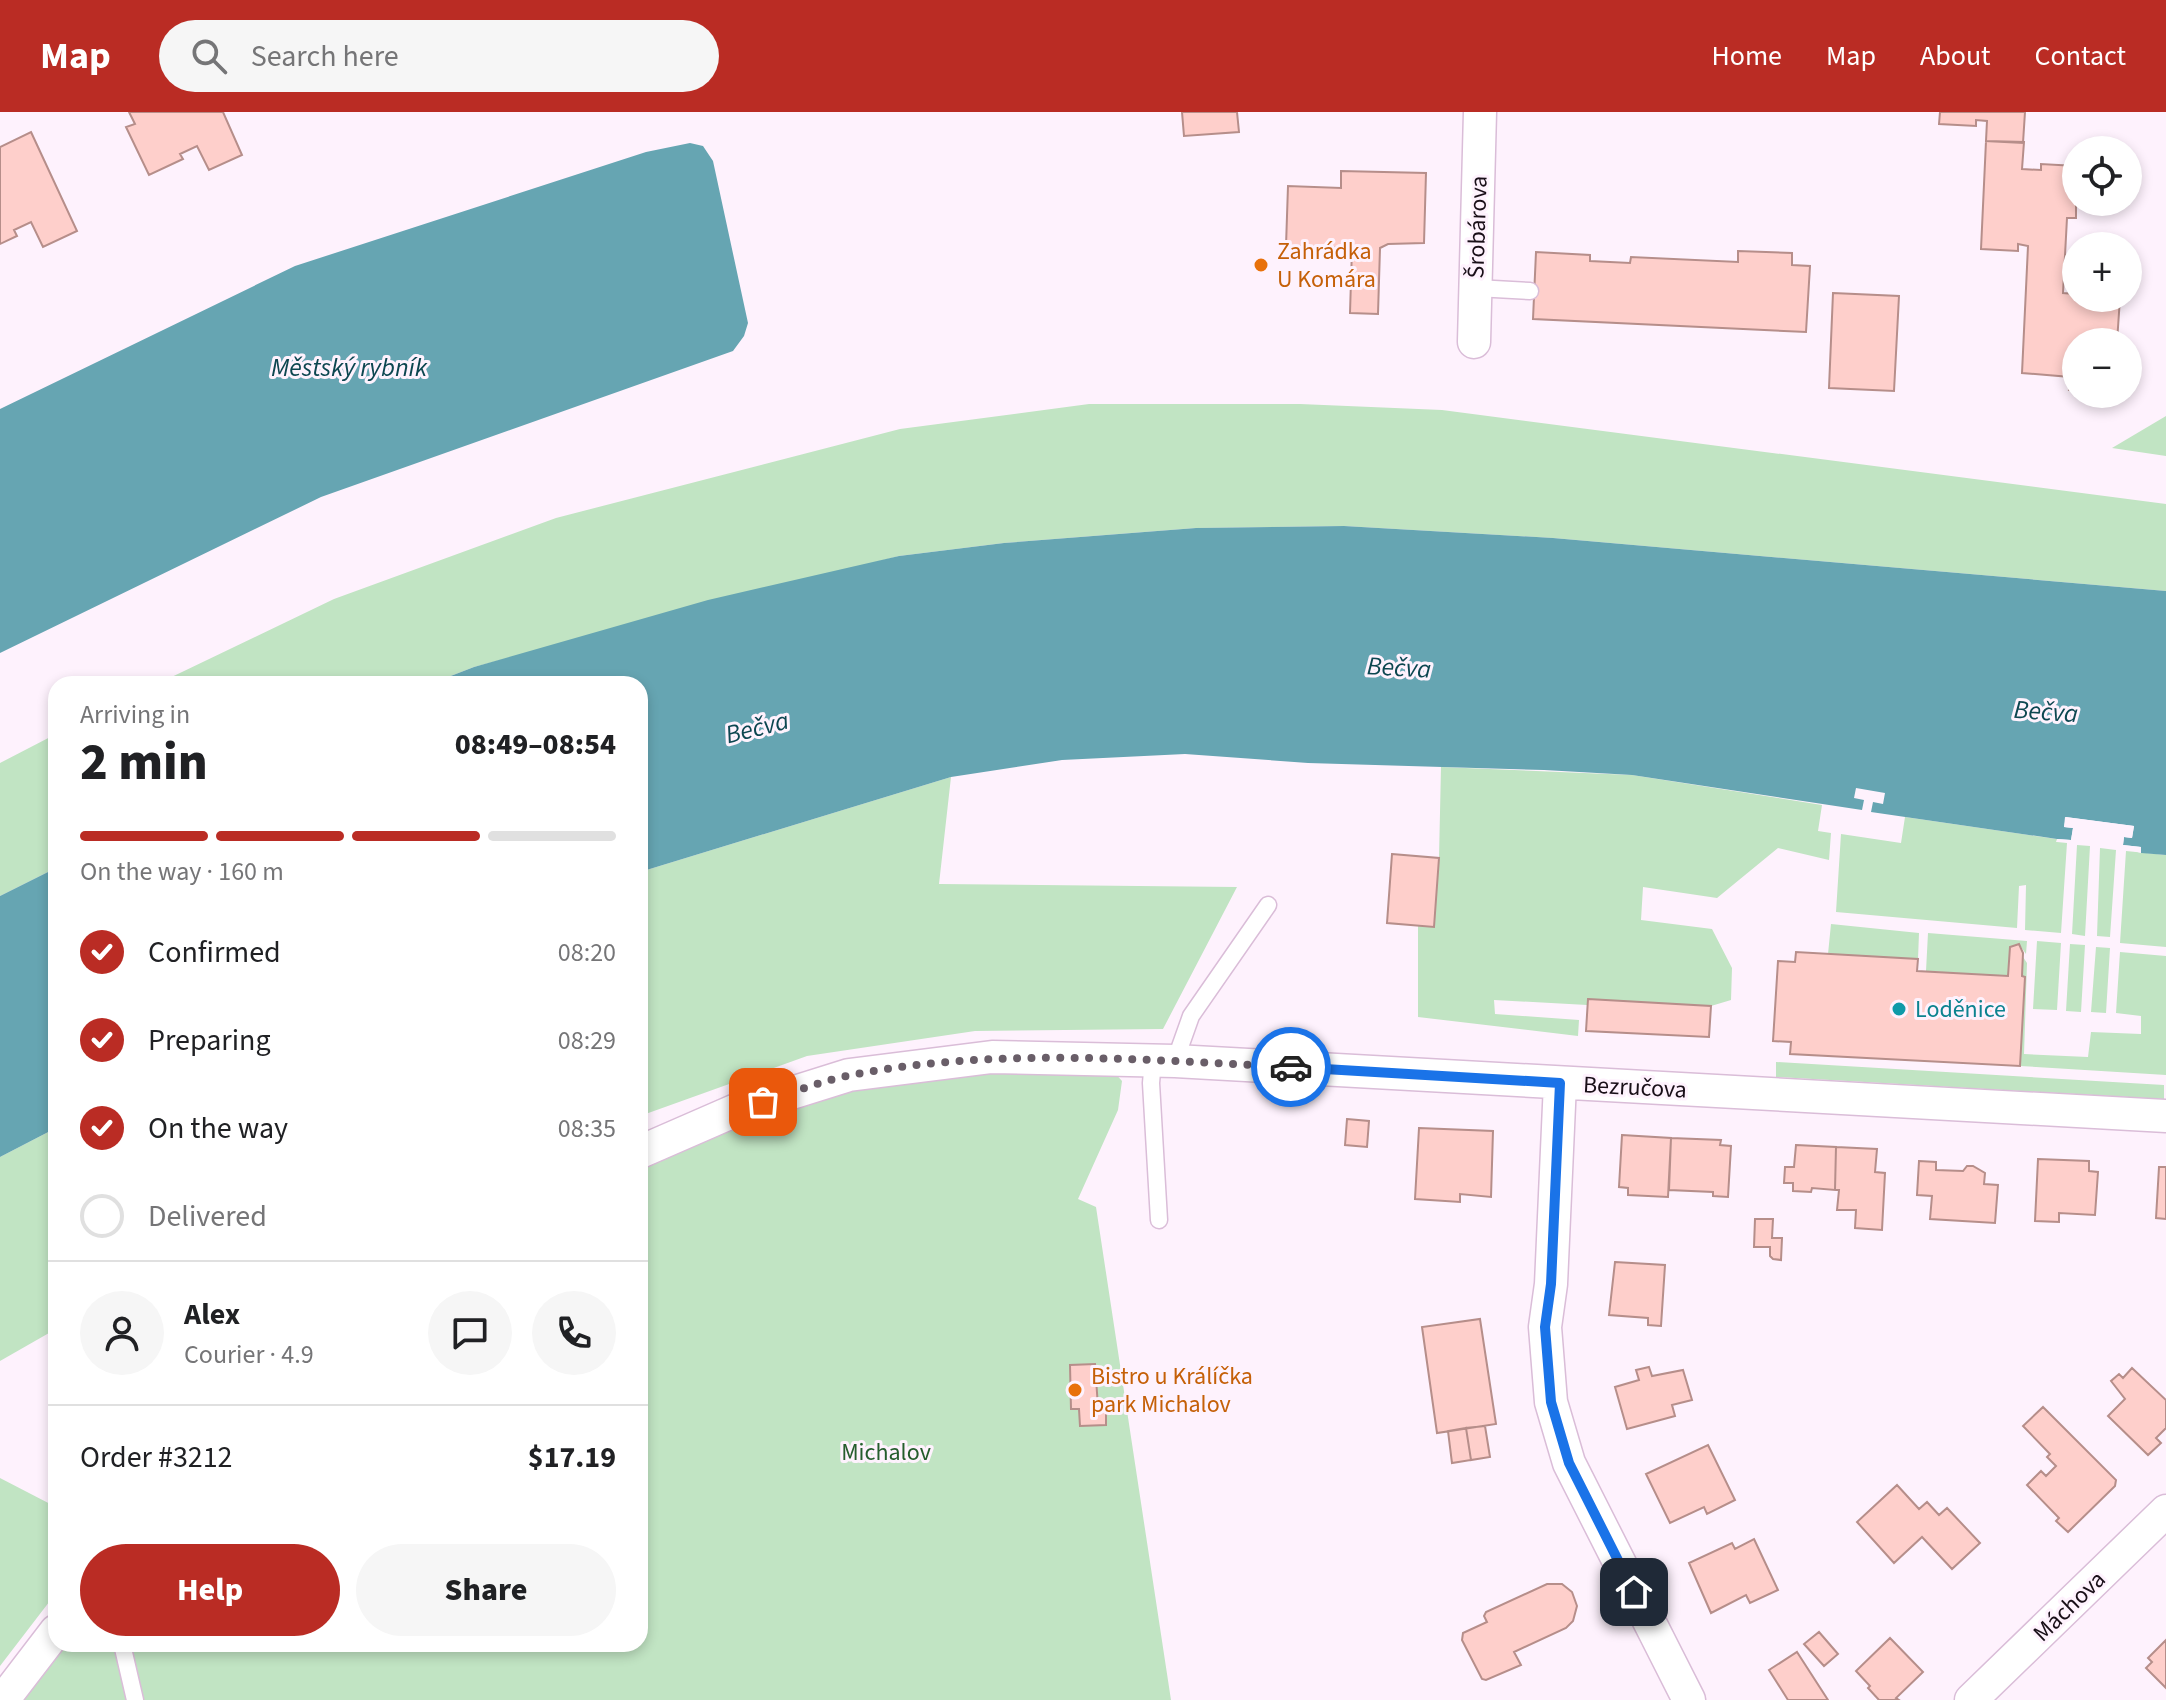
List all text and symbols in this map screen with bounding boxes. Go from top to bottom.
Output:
search box [159,20,719,92]
text: Map [40,29,111,83]
icon: search [187,34,231,78]
text: Search here [251,35,399,78]
text: Home [1711,36,1782,76]
text: Map [1826,36,1876,76]
text: About [1920,36,1991,76]
text: Contact [2035,36,2126,76]
map controls [2062,136,2142,408]
button: locate [2062,136,2142,216]
street label: Šrobárova [1458,175,1497,279]
button: + [2062,232,2142,312]
place label: Zahrádka U Komára [1277,234,1376,297]
marker: Zahrádka U Komára [1252,256,1270,274]
button: − [2062,328,2142,408]
water label: Městský rybník [271,349,428,386]
water label: Bečva [1366,647,1432,688]
water label: Bečva [2013,691,2079,732]
text: Arriving in [80,696,190,733]
water label: Bečva [721,702,793,753]
text: 08:49–08:54 [455,723,616,766]
text: 2 min [80,726,208,800]
text: On the way · 160 m [80,853,284,890]
icon: check [80,930,124,974]
text: Confirmed [148,931,281,974]
text: 08:20 [558,934,616,971]
place label: Loděnice [1915,992,2006,1027]
marker: Loděnice [1890,1000,1908,1018]
icon: check [80,1018,124,1062]
text: Preparing [148,1019,271,1062]
text: 08:29 [558,1022,616,1059]
courier [1251,1027,1331,1107]
icon: car [1269,1045,1313,1089]
street label: Bezručova [1582,1067,1688,1108]
pin [729,1068,797,1136]
icon: bag [741,1080,785,1124]
icon: check [80,1106,124,1150]
text: On the way [148,1107,288,1150]
text: 08:35 [558,1110,616,1147]
text: Delivered [148,1195,267,1238]
button: person [80,1291,164,1375]
button: chat [428,1291,512,1375]
button: phone [532,1291,616,1375]
text: Alex [184,1293,240,1336]
text: Courier · 4.9 [184,1336,314,1373]
place label: Bistro u Králíčka park Michalov [1091,1359,1253,1422]
marker: Bistro u Králíčka park Michalov [1066,1381,1084,1399]
park label: Michalov [841,1435,931,1470]
text: Order #3212 [80,1436,233,1479]
text: $17.19 [528,1436,616,1479]
button: Help [80,1544,340,1636]
button: Share [356,1544,616,1636]
pin [1600,1558,1668,1626]
street label: Máchova [2025,1563,2114,1650]
icon: home [1612,1570,1656,1614]

